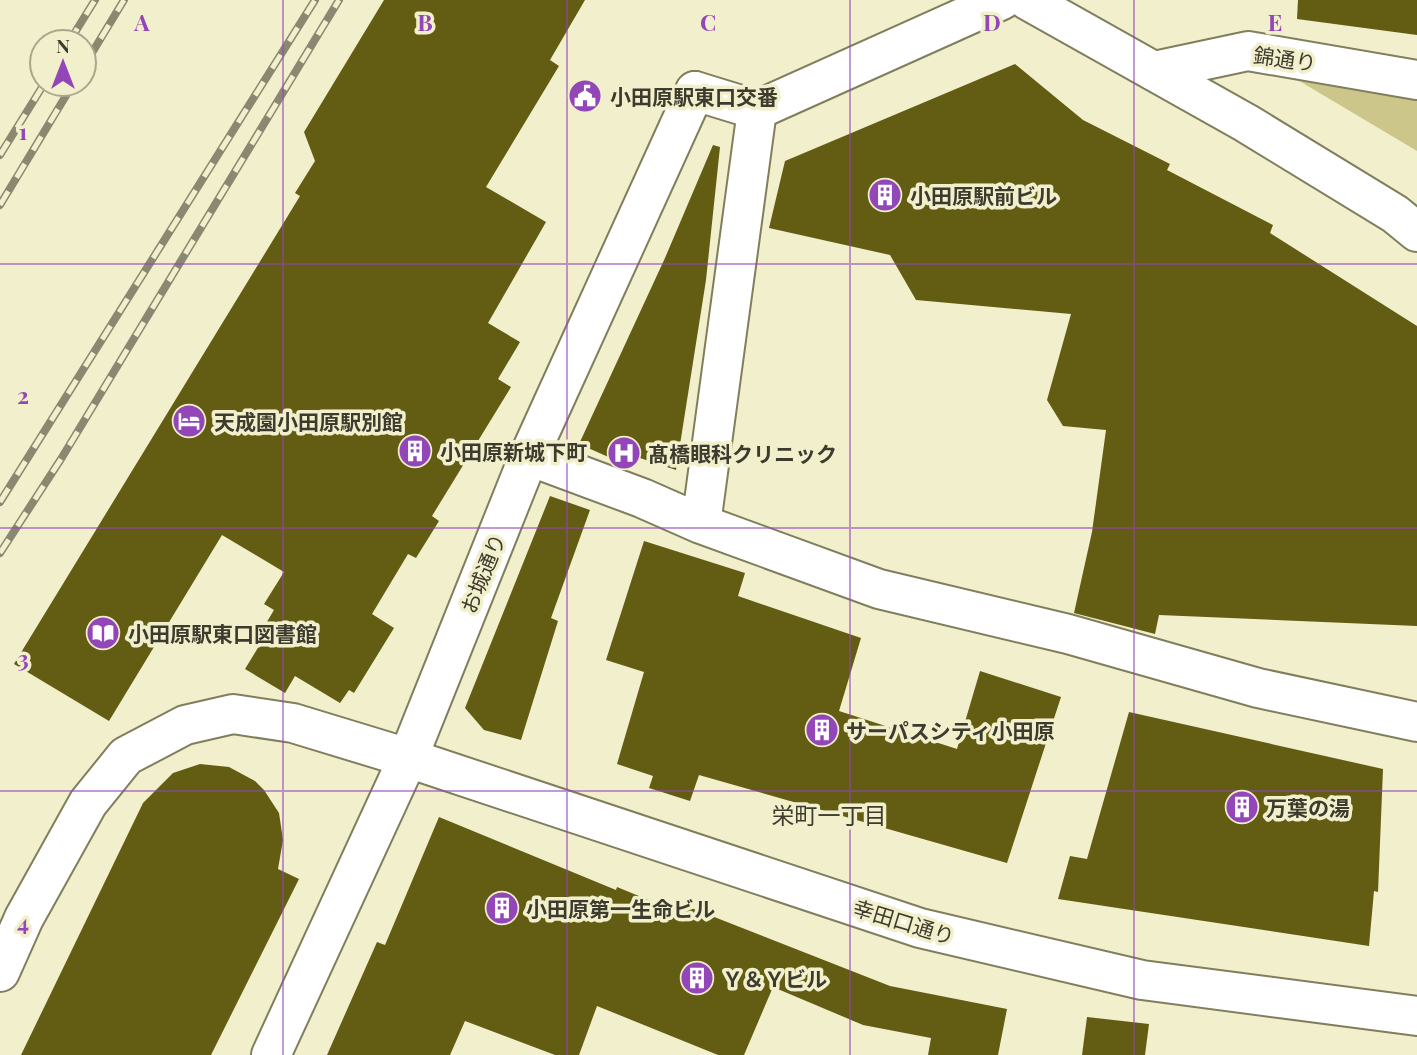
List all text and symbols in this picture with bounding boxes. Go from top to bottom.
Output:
text: A [133,6,150,37]
text: B [417,6,433,37]
text: C [700,6,716,37]
text: D [983,6,1001,37]
text: E [1268,6,1282,37]
north arrow [28,28,98,98]
text: N [56,32,70,58]
street label: 錦通り [1252,40,1318,76]
public building icon: 小田原駅東口交番 [566,77,604,115]
place label: 小田原駅東口交番 [610,82,778,110]
text: 1 [19,115,28,146]
building icon: 小田原駅前ビル [866,176,904,214]
place label: 小田原駅前ビル [910,181,1057,209]
text: 2 [17,379,29,410]
hotel icon: 天成園小田原駅別館 [170,402,208,440]
place label: 天成園小田原駅別館 [214,407,403,435]
building icon: 小田原新城下町 [396,432,434,470]
hospital icon: 髙橋眼科クリニック [605,434,643,472]
place label: 小田原新城下町 [440,437,587,465]
place label: 髙橋眼科クリニック [648,439,837,467]
street label: お城通り [453,529,511,617]
library icon: 小田原駅東口図書館 [84,614,122,652]
place label: 小田原駅東口図書館 [128,619,317,647]
text: 3 [17,642,29,673]
building icon: サーパスシティ小田原 [803,711,841,749]
place label: サーパスシティ小田原 [846,716,1055,744]
building icon: 万葉の湯 [1223,788,1261,826]
place label: 万葉の湯 [1266,793,1350,821]
district label: 栄町一丁目 [772,799,887,830]
building icon: 小田原第一生命ビル [483,889,521,927]
street label: 幸田口通り [850,892,958,950]
place label: 小田原第一生命ビル [526,894,715,922]
text: 4 [17,906,29,937]
building icon: Ｙ＆Ｙビル [678,959,716,997]
place label: Ｙ＆Ｙビル [722,964,827,992]

